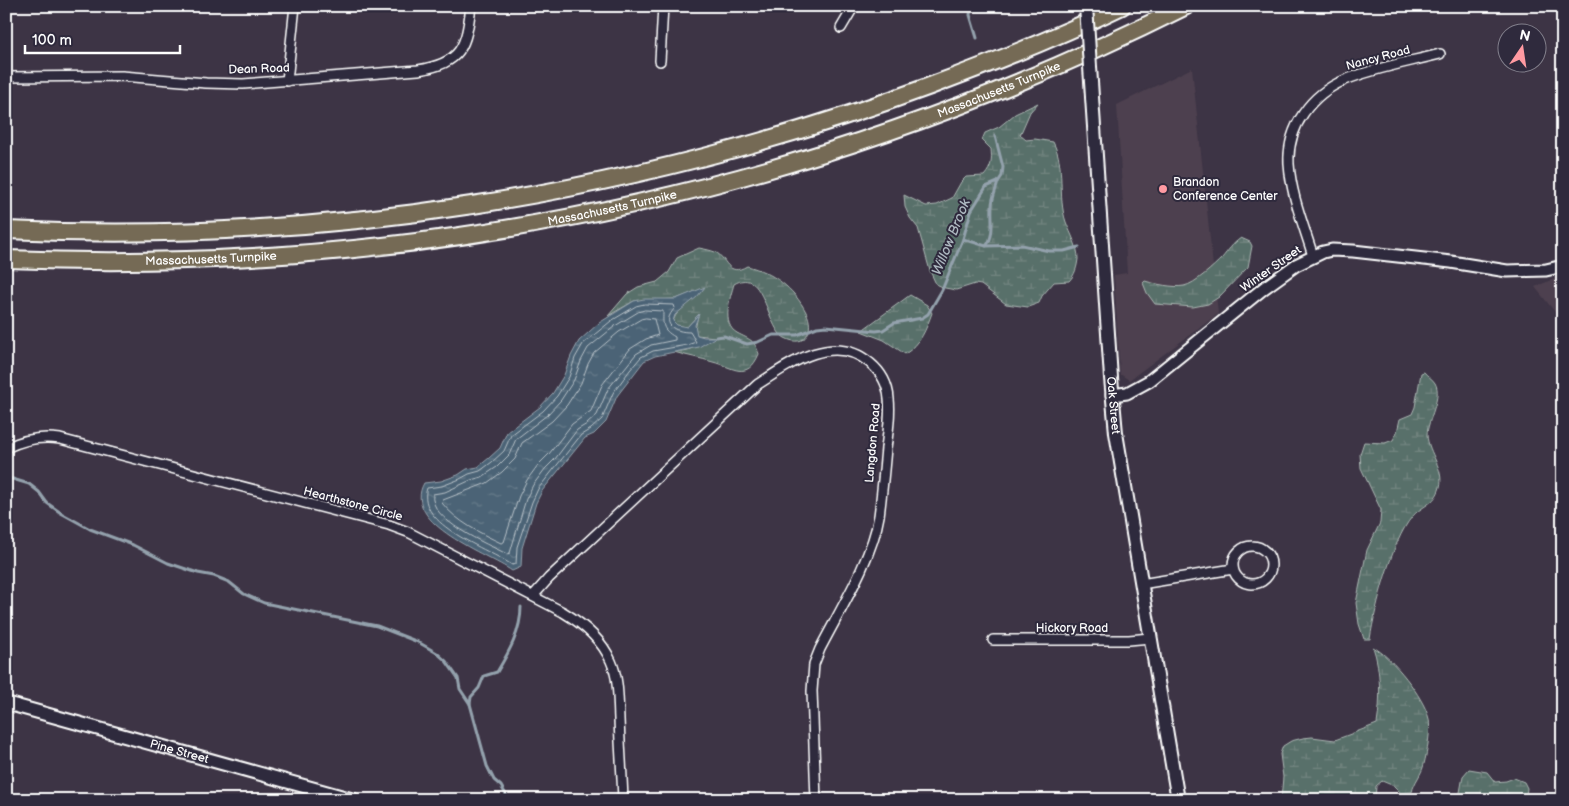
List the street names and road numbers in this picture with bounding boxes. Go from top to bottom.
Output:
street label: Nancy Road [1344,42,1412,74]
street label: Massachusetts Turnpike [935,58,1063,121]
street label: Dean Road [228,60,290,78]
street label: Massachusetts Turnpike [547,187,678,229]
street label: Winter Street [1238,242,1305,295]
street label: Massachusetts Turnpike [145,248,277,268]
street label: Oak Street [1103,376,1124,435]
street label: Langdon Road [862,402,884,483]
street label: Hearthstone Circle [302,484,404,524]
street label: Hickory Road [1036,621,1108,636]
street label: Pine Street [148,736,211,767]

